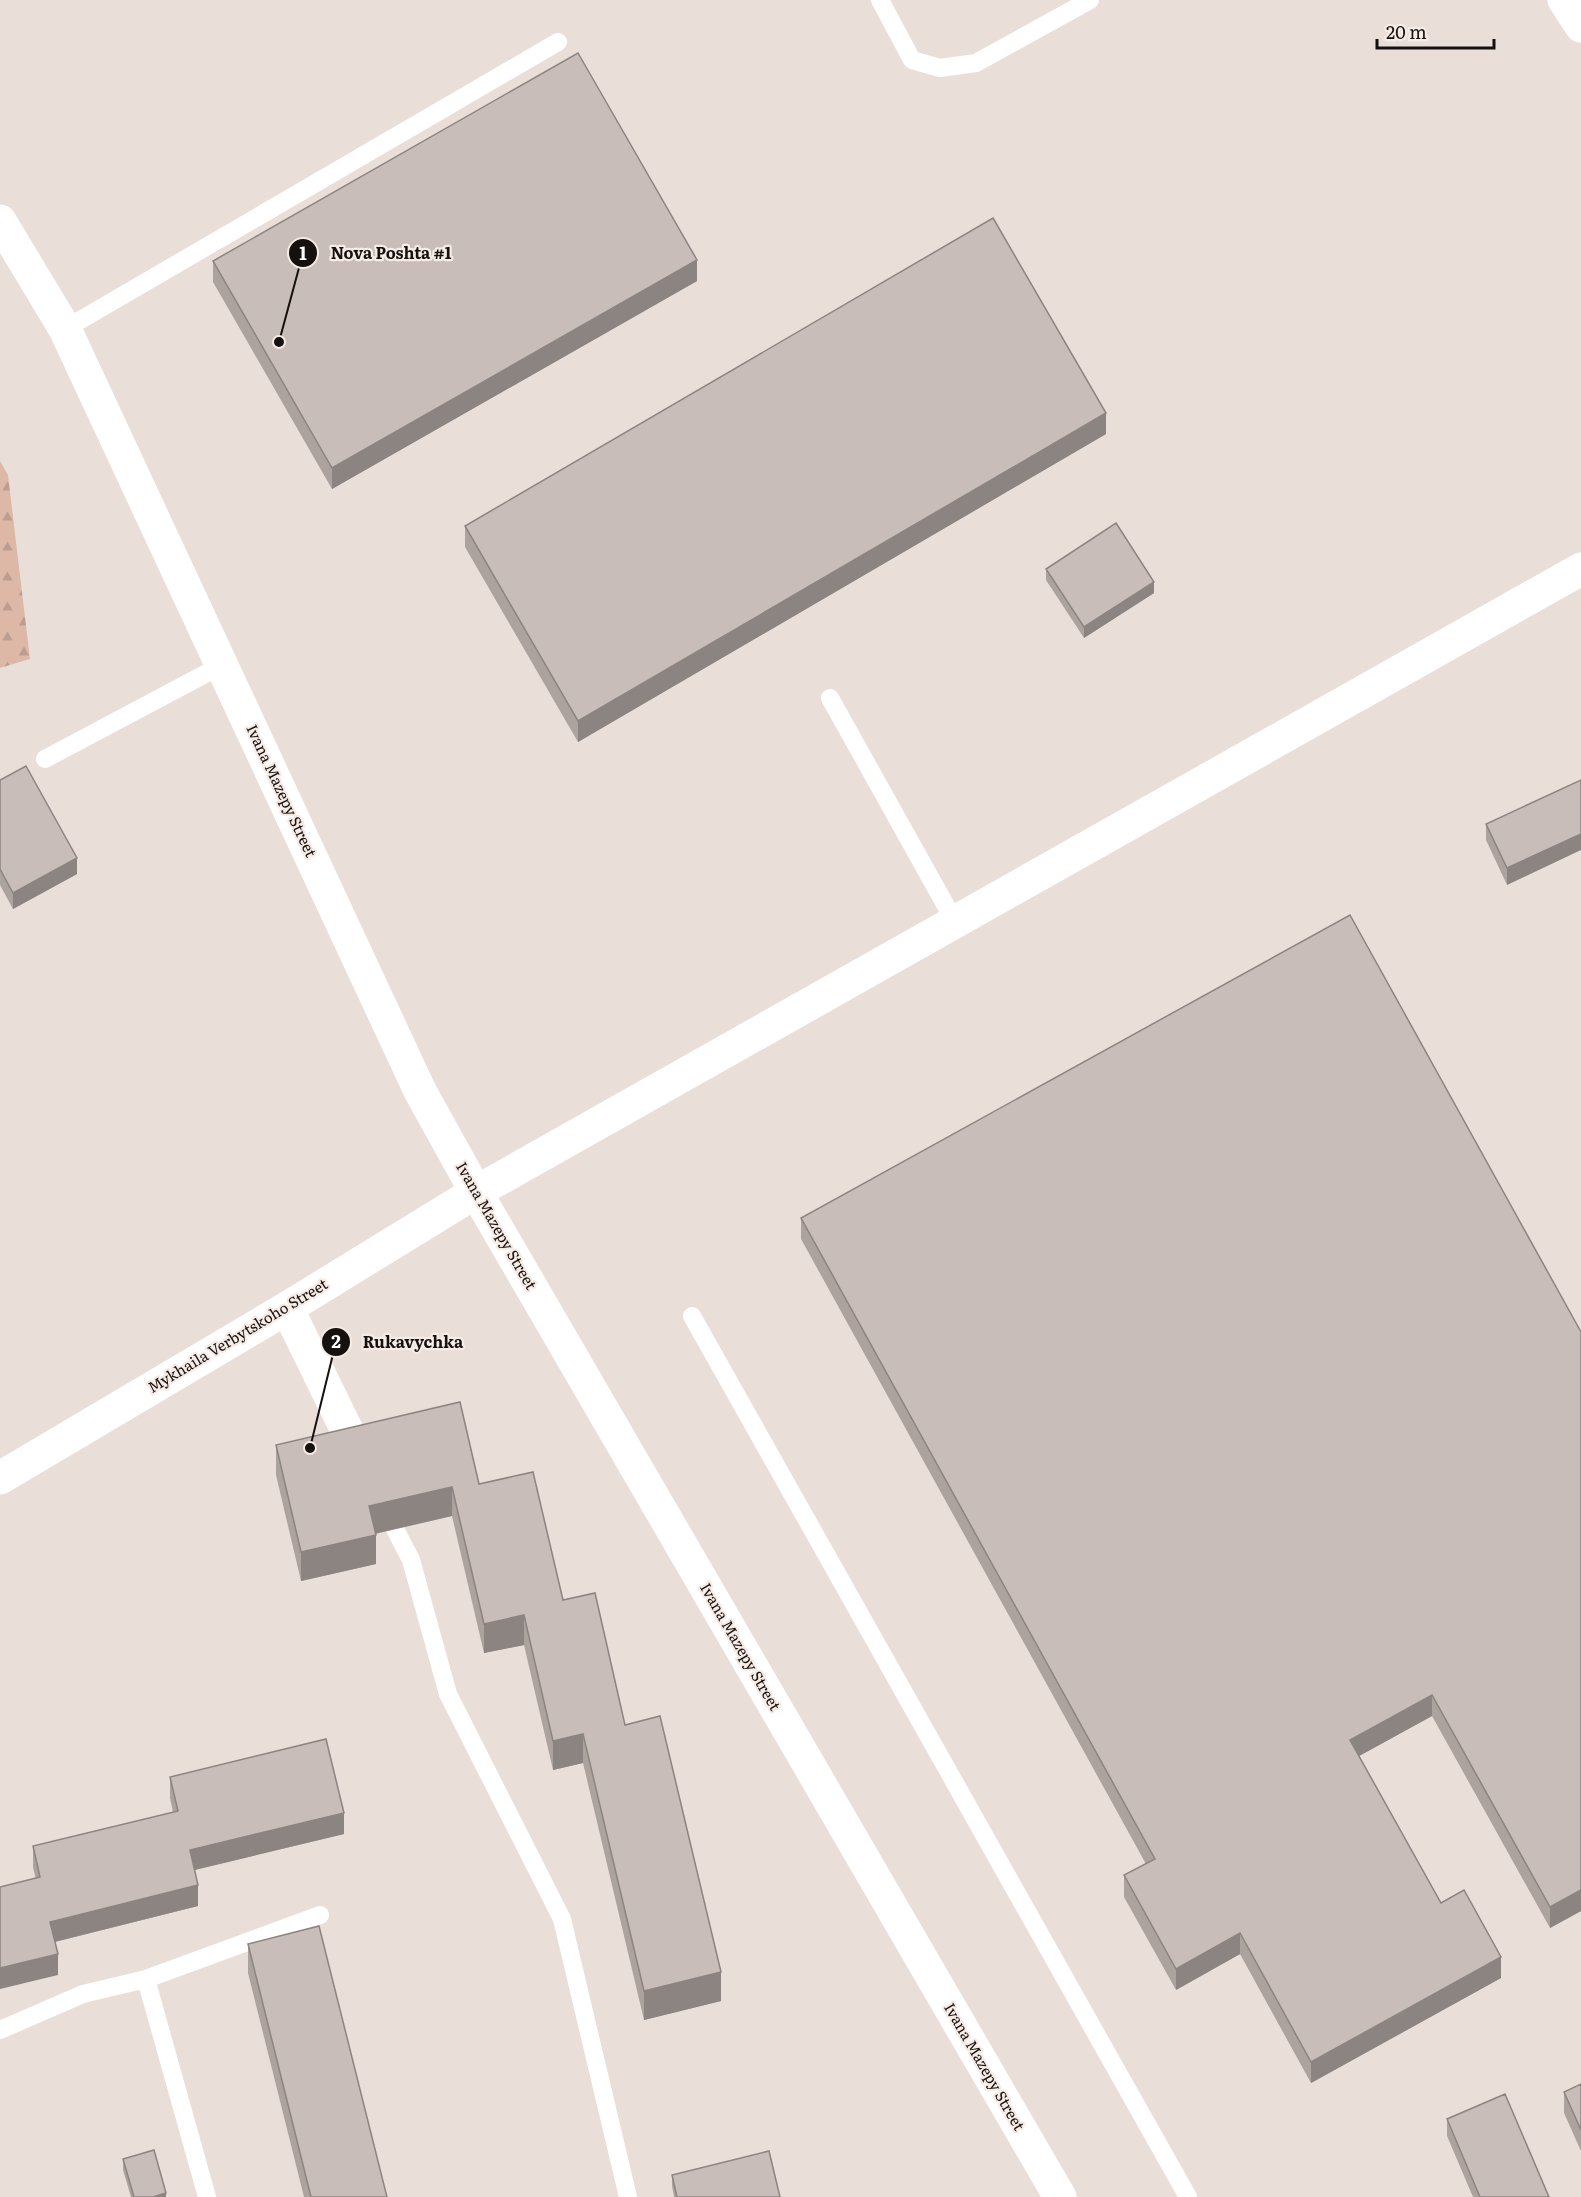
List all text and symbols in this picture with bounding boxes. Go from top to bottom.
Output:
scale bar [1377,12,1494,50]
text: 20 m [1386,18,1427,45]
callout: Nova Poshta #1 [288,236,463,270]
text: 1 [299,239,307,266]
text: Nova Poshta #1 [331,240,452,264]
street label: Ivana Mazepy Street [241,720,323,861]
street label: Ivana Mazepy Street [451,1157,543,1294]
street label: Mykhaila Verbytskoho Street [143,1272,332,1398]
callout: Rukavychka [321,1325,475,1359]
text: 2 [331,1327,341,1354]
text: Rukavychka [363,1329,464,1353]
street label: Ivana Mazepy Street [695,1578,787,1715]
street label: Ivana Mazepy Street [939,1998,1031,2135]

